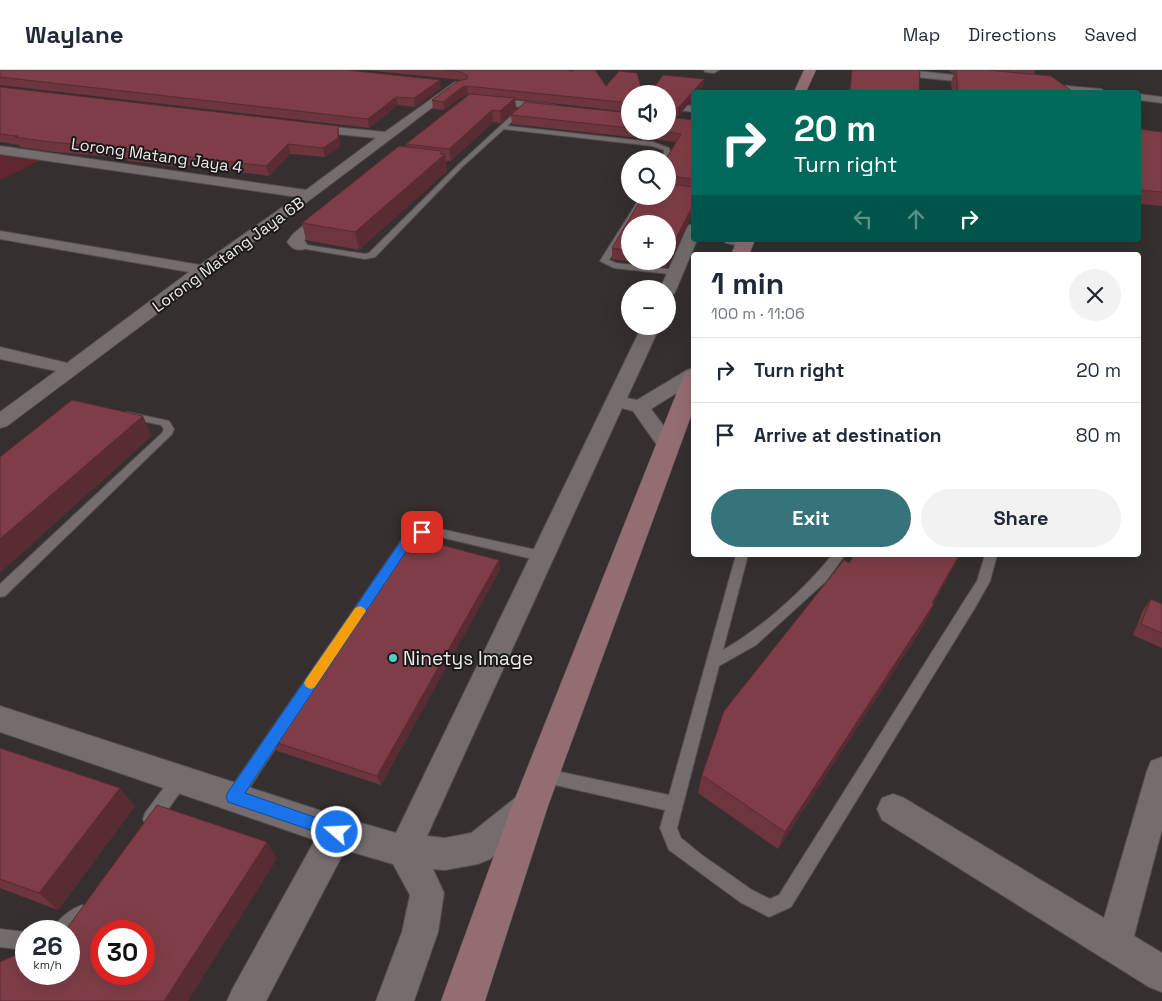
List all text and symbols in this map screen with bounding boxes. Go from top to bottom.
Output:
text: Waylane [25,19,124,50]
text: Map [903,23,940,46]
text: Directions [968,23,1057,46]
text: Saved [1085,23,1137,46]
map controls [621,85,676,335]
button: sound [621,85,676,140]
text: 20 m [794,107,876,151]
icon: right [711,110,776,175]
street label: Lorong Matang Jaya 4 [70,133,244,178]
button: search [621,150,676,205]
text: Turn right [794,150,897,178]
street label: Lorong Matang Jaya 6B [148,192,309,317]
icon: left [849,205,877,233]
icon: ahead [902,205,930,233]
icon: right [955,205,983,233]
button: + [621,215,676,270]
text: 1 min [711,264,784,303]
button: close [1069,269,1121,321]
button: − [621,280,676,335]
text: 100 m · 11:06 [711,303,805,324]
icon: right [711,356,739,384]
text: Turn right [754,358,844,383]
text: 20 m [1076,358,1121,383]
icon: arrive [711,421,739,449]
text: Arrive at destination [754,423,942,448]
text: 80 m [1076,423,1121,448]
button: Exit [711,489,911,547]
button: Share [921,489,1121,547]
pin [401,511,443,553]
icon: arrive [408,518,436,546]
place label: Ninetys Image [403,646,533,671]
marker: Ninetys Image [387,652,399,664]
position arrow [310,805,362,857]
speed limit sign: 30 [90,920,155,985]
text: 26 [32,930,63,962]
text: km/h [33,957,62,973]

